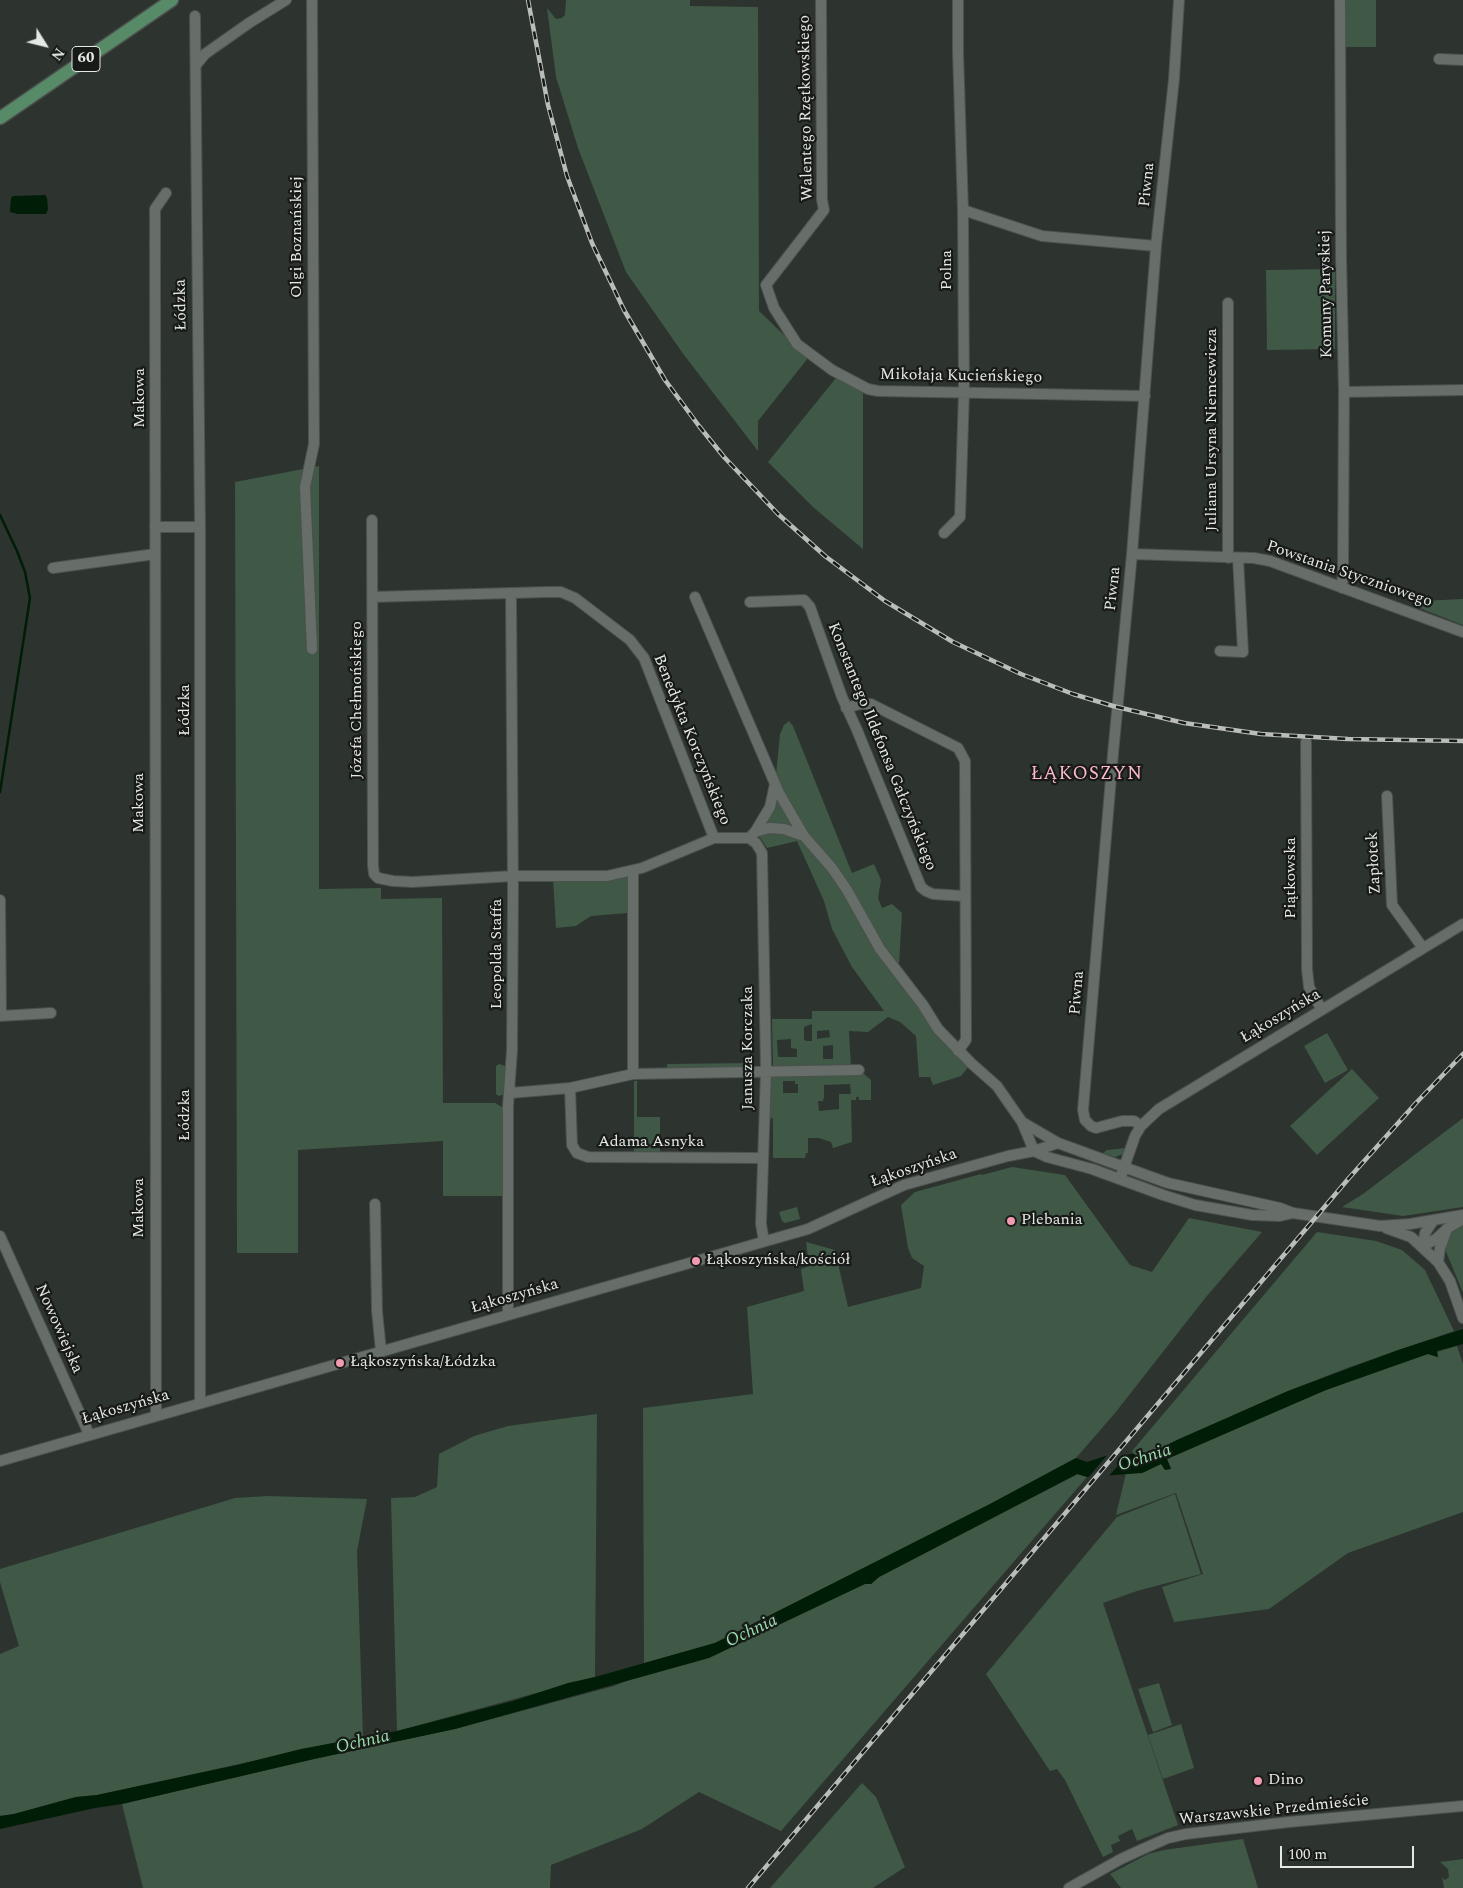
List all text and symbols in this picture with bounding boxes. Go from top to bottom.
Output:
street label: Walentego Rzętkowskiego [796,15,818,201]
north arrow [20,20,70,70]
text: N [46,43,69,65]
road number: 60 [72,46,100,72]
street label: Piwna [1136,162,1160,208]
street label: Olgi Boznańskiej [288,176,308,298]
street label: Komuny Paryskiej [1316,230,1338,358]
street label: Polna [938,250,958,290]
street label: Łódzka [172,279,192,331]
street label: Juliana Ursyna Niemcewicza [1203,328,1223,532]
street label: Mikołaja Kucieńskiego [880,366,1042,388]
street label: Makowa [131,368,151,428]
street label: Powstania Styczniowego [1264,538,1434,612]
street label: Piwna [1102,566,1126,612]
street label: Konstantego Ildefonsa Gałczyńskiego [822,620,940,874]
street label: Józefa Chełmońskiego [348,621,368,779]
street label: Benedykta Korczyńskiego [648,652,734,828]
street label: Łódzka [176,684,196,736]
district label: ŁĄKOSZYN [1030,764,1144,786]
street label: Makowa [130,773,150,833]
street label: Zapłotek [1364,831,1386,895]
street label: Piątkowska [1282,837,1302,919]
street label: Leopolda Staffa [488,899,508,1009]
street label: Piwna [1067,970,1089,1016]
street label: Janusza Korczaka [739,986,759,1110]
street label: Łąkoszyńska [1237,986,1325,1048]
street label: Łódzka [176,1089,196,1141]
street label: Adama Asnyka [598,1133,704,1153]
street label: Łąkoszyńska [868,1145,960,1193]
street label: Makowa [130,1178,150,1238]
place label: Plebania [1021,1211,1083,1231]
marker: Plebania [1005,1215,1017,1227]
place label: Łąkoszyńska/kościół [706,1251,850,1271]
marker: Łąkoszyńska/kościół [690,1255,702,1267]
street label: Łąkoszyńska [469,1275,561,1319]
street label: Nowowiejska [30,1282,86,1376]
place label: Łąkoszyńska/Łódzka [350,1353,496,1373]
marker: Łąkoszyńska/Łódzka [334,1357,346,1369]
street label: Łąkoszyńska [80,1386,172,1430]
water label: Ochnia [1116,1440,1174,1478]
water label: Ochnia [723,1611,781,1653]
water label: Ochnia [334,1726,392,1760]
place label: Dino [1268,1771,1303,1791]
marker: Dino [1252,1775,1264,1787]
street label: Warszawskie Przedmieście [1178,1791,1370,1831]
scale bar [1283,1836,1417,1868]
text: 100 m [1288,1843,1327,1866]

